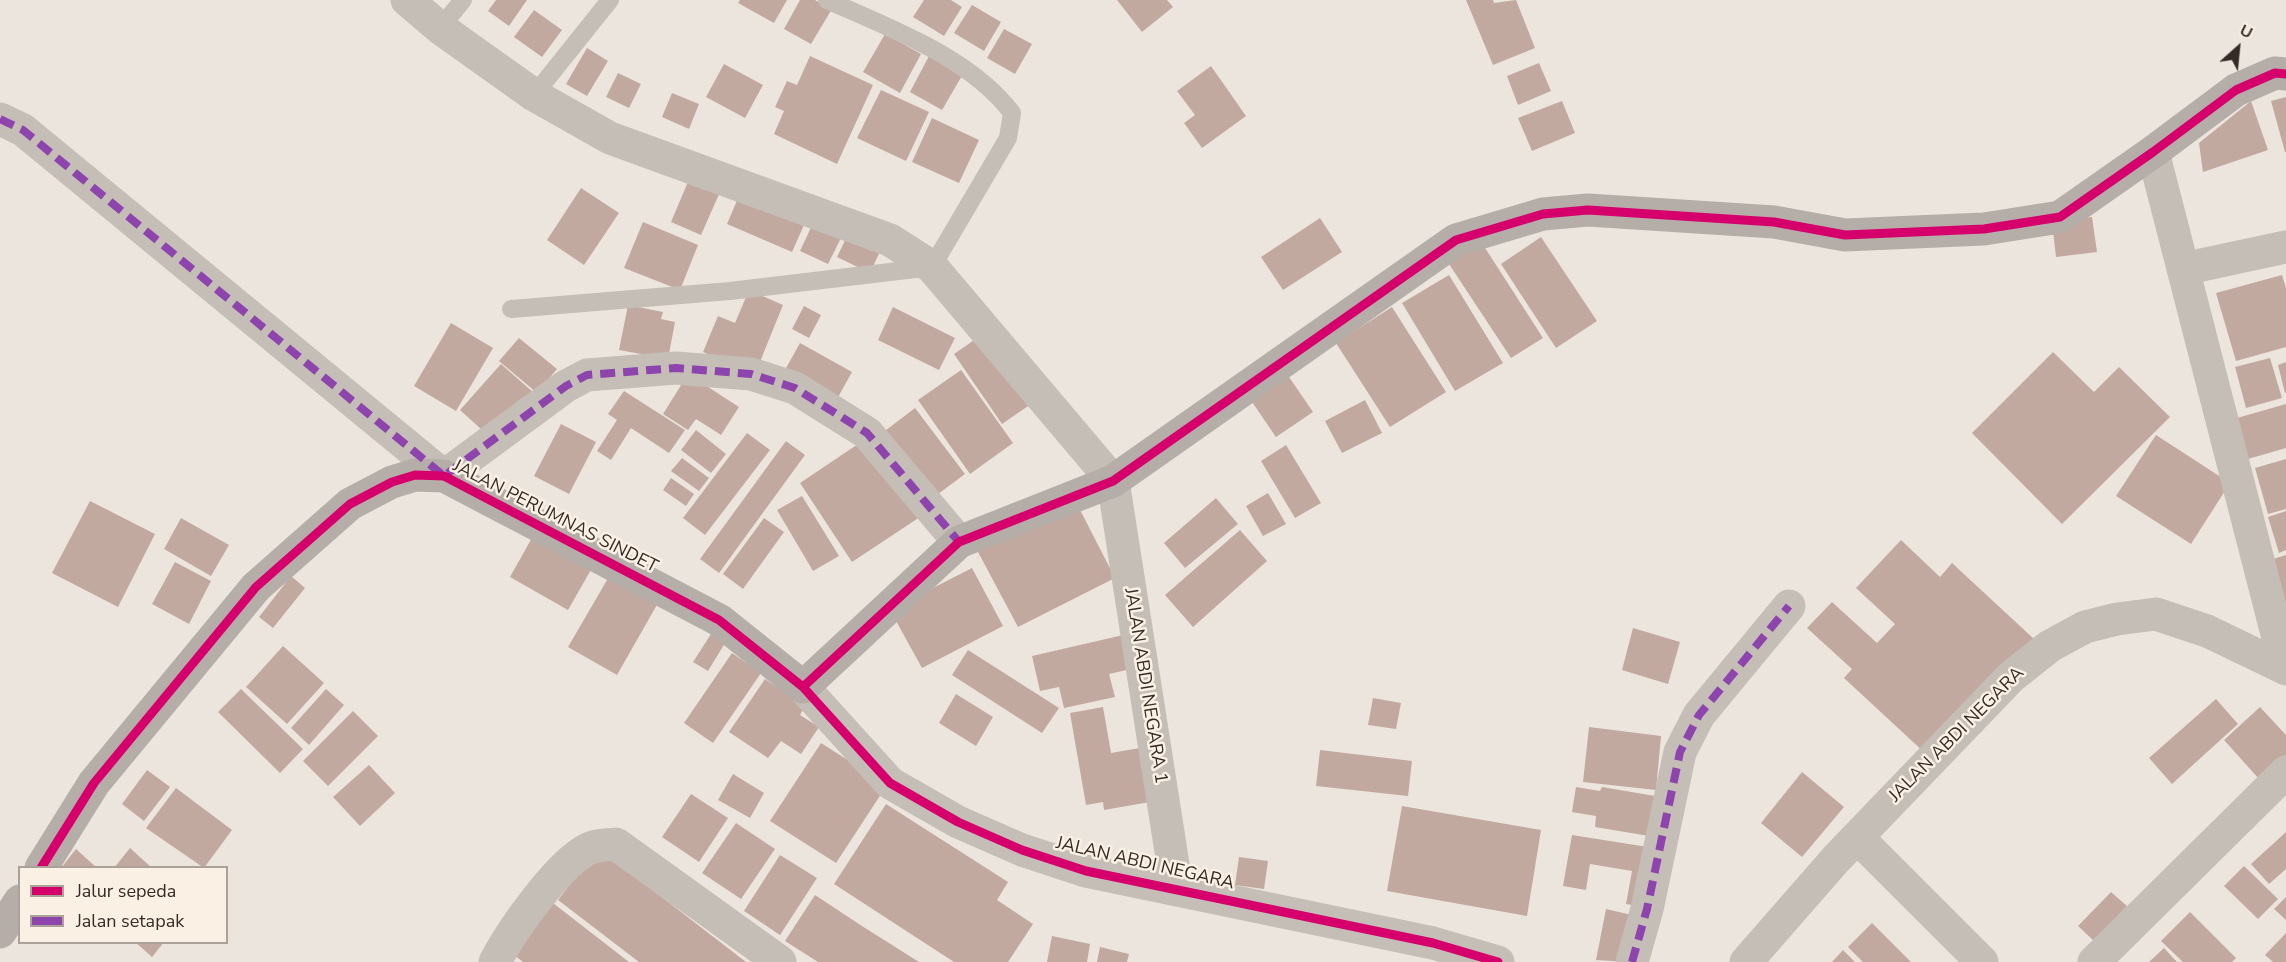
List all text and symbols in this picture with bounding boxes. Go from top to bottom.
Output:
north arrow [2208,18,2268,78]
text: U [2236,19,2256,44]
street label: JALAN PERUMNAS SINDET [449,456,661,578]
street label: JALAN ABDI NEGARA 1 [1119,587,1171,785]
street label: JALAN ABDI NEGARA [1885,663,2029,807]
street label: JALAN ABDI NEGARA [1054,833,1236,895]
legend [18,866,228,944]
text: Jalur sepeda [76,879,176,903]
text: Jalan setapak [76,909,184,933]

